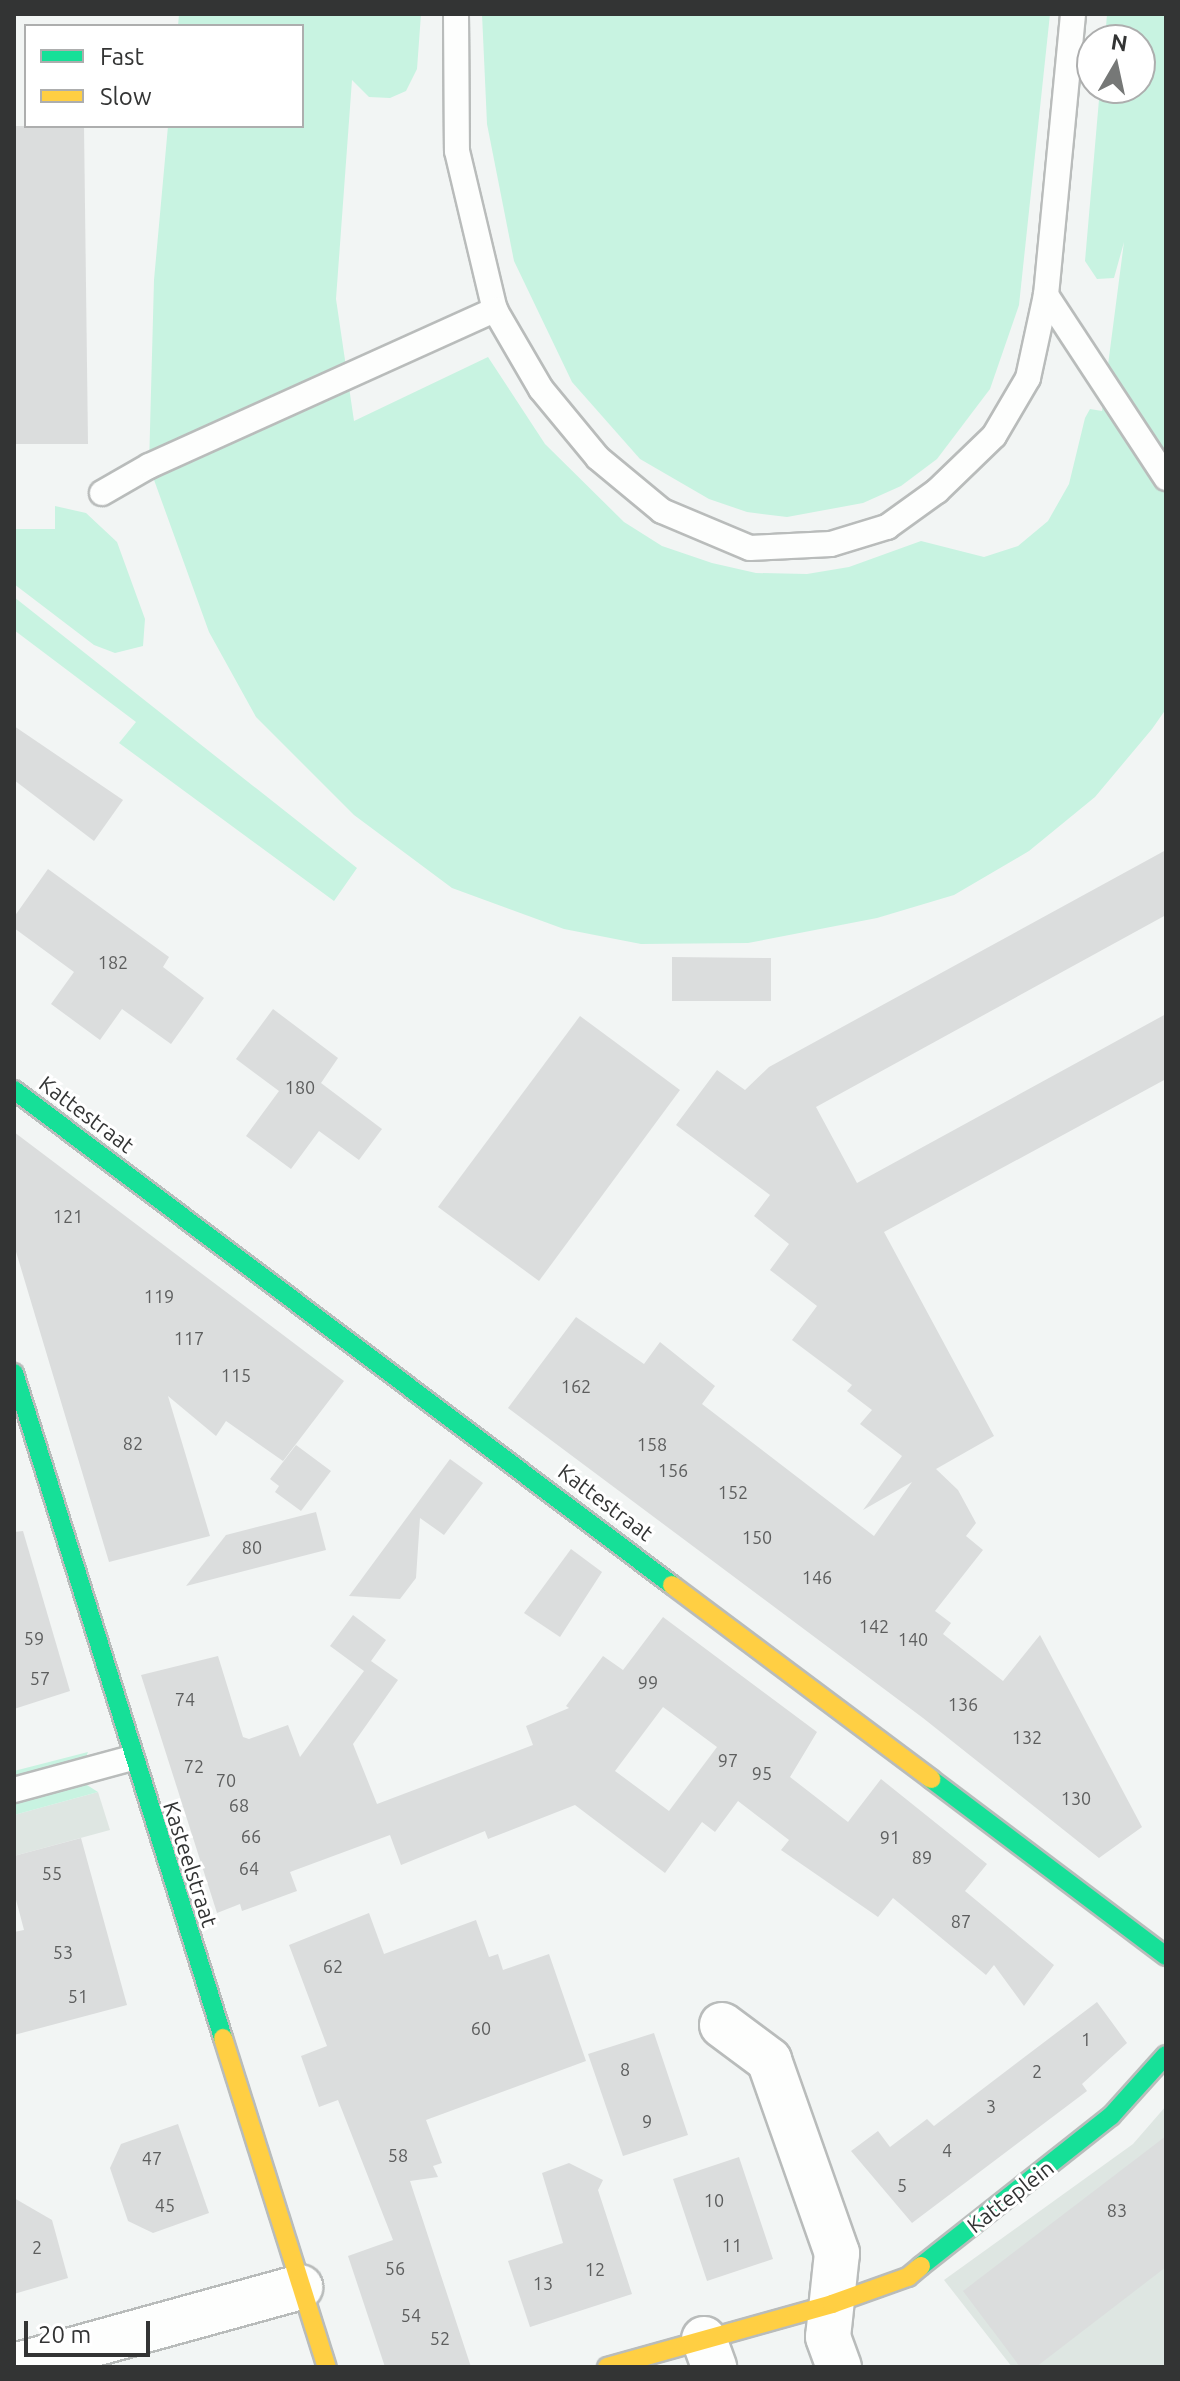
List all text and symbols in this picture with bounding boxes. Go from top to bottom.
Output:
legend [24,24,304,128]
north arrow [1076,24,1156,104]
text: N [1109,28,1130,55]
text: Fast [100,43,144,70]
text: Slow [100,83,152,110]
house number: 182 [98,951,128,973]
street label: Kattestraat [34,1070,140,1158]
house number: 180 [285,1076,315,1098]
house number: 121 [53,1205,83,1227]
house number: 119 [144,1285,174,1307]
house number: 117 [174,1327,204,1349]
house number: 115 [221,1364,251,1386]
house number: 162 [561,1375,591,1397]
house number: 82 [123,1432,143,1454]
house number: 158 [637,1433,667,1455]
street label: Kattestraat [553,1458,659,1546]
house number: 156 [658,1459,688,1481]
house number: 152 [718,1481,748,1503]
house number: 150 [742,1526,772,1548]
house number: 80 [242,1536,262,1558]
house number: 146 [802,1566,832,1588]
house number: 142 [859,1615,889,1637]
house number: 59 [24,1627,44,1649]
house number: 140 [898,1628,928,1650]
house number: 57 [30,1667,50,1689]
house number: 99 [638,1671,658,1693]
house number: 74 [175,1688,195,1710]
house number: 136 [948,1693,978,1715]
house number: 132 [1012,1726,1042,1748]
house number: 97 [718,1749,738,1771]
house number: 72 [184,1755,204,1777]
house number: 95 [752,1762,772,1784]
house number: 70 [216,1769,236,1791]
house number: 130 [1061,1787,1091,1809]
house number: 68 [229,1794,249,1816]
street label: Kasteelstraat [158,1798,224,1930]
house number: 66 [241,1825,261,1847]
house number: 91 [880,1826,900,1848]
house number: 89 [912,1846,932,1868]
house number: 64 [239,1857,259,1879]
house number: 55 [42,1862,62,1884]
house number: 87 [951,1910,971,1932]
house number: 53 [53,1941,73,1963]
house number: 62 [323,1955,343,1977]
house number: 51 [68,1985,88,2007]
house number: 60 [471,2017,491,2039]
house number: 1 [1081,2028,1091,2050]
house number: 8 [620,2058,630,2080]
house number: 2 [1032,2060,1042,2082]
house number: 3 [986,2095,996,2117]
house number: 9 [642,2110,652,2132]
house number: 4 [942,2139,952,2161]
house number: 58 [388,2144,408,2166]
house number: 47 [142,2147,162,2169]
street label: Katteplein [961,2154,1059,2238]
house number: 5 [897,2174,907,2196]
house number: 10 [704,2189,724,2211]
house number: 45 [155,2194,175,2216]
house number: 83 [1107,2199,1127,2221]
house number: 11 [722,2234,742,2256]
house number: 2 [32,2236,42,2258]
house number: 56 [385,2257,405,2279]
house number: 12 [585,2258,605,2280]
house number: 13 [533,2272,553,2294]
house number: 54 [401,2304,421,2326]
scale bar [28,2305,154,2355]
text: 20 m [38,2321,91,2348]
house number: 52 [430,2327,450,2349]

